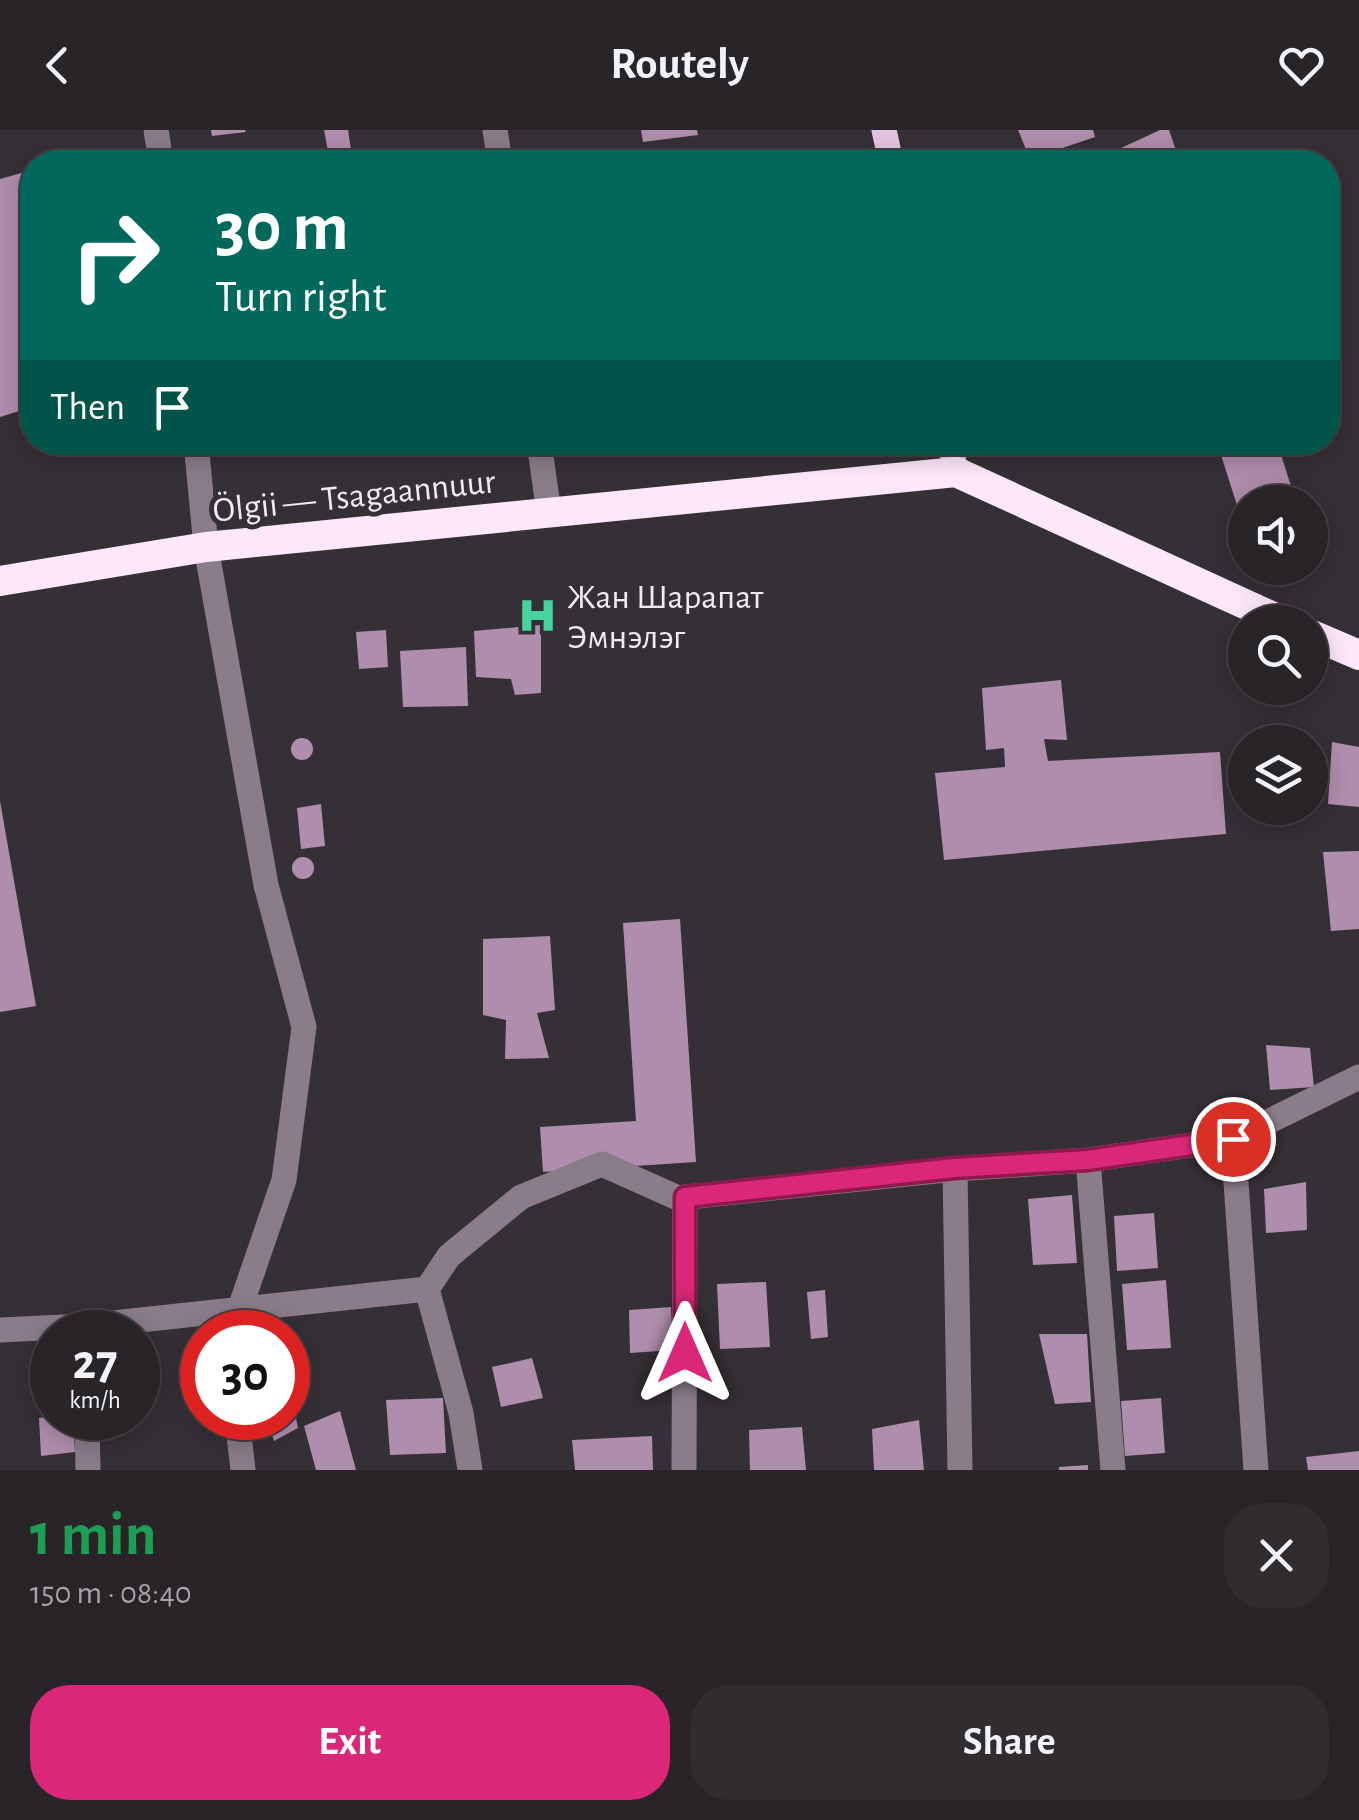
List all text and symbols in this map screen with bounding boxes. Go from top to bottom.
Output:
icon: back [30,38,85,93]
icon: heart [1274,38,1329,93]
text: Routely [610,42,749,87]
icon: right [50,190,180,320]
text: 30 m [215,193,349,263]
text: Turn right [215,275,387,320]
icon: arrive [145,380,200,435]
text: Then [50,389,125,427]
street label: Ölgii — Tsagaannuur [211,463,498,529]
map controls [1228,485,1328,825]
button: sound [1228,485,1328,585]
place label: Жан Шарапат Эмнэлэг [567,580,764,655]
hospital icon: Жан Шарапат Эмнэлэг [516,595,558,637]
button: search [1228,605,1328,705]
button: layers [1228,725,1328,825]
pin [1191,1097,1276,1182]
icon: arrive [1206,1112,1261,1167]
position arrow [633,1301,737,1405]
speed limit sign: 30 [180,1310,310,1440]
text: 27 [72,1338,118,1388]
text: km/h [69,1388,121,1413]
button: close [1224,1503,1329,1608]
text: 1 min [30,1506,156,1566]
text: 150 m · 08:40 [30,1577,192,1609]
button: Exit [30,1685,670,1800]
button: Share [690,1685,1329,1800]

